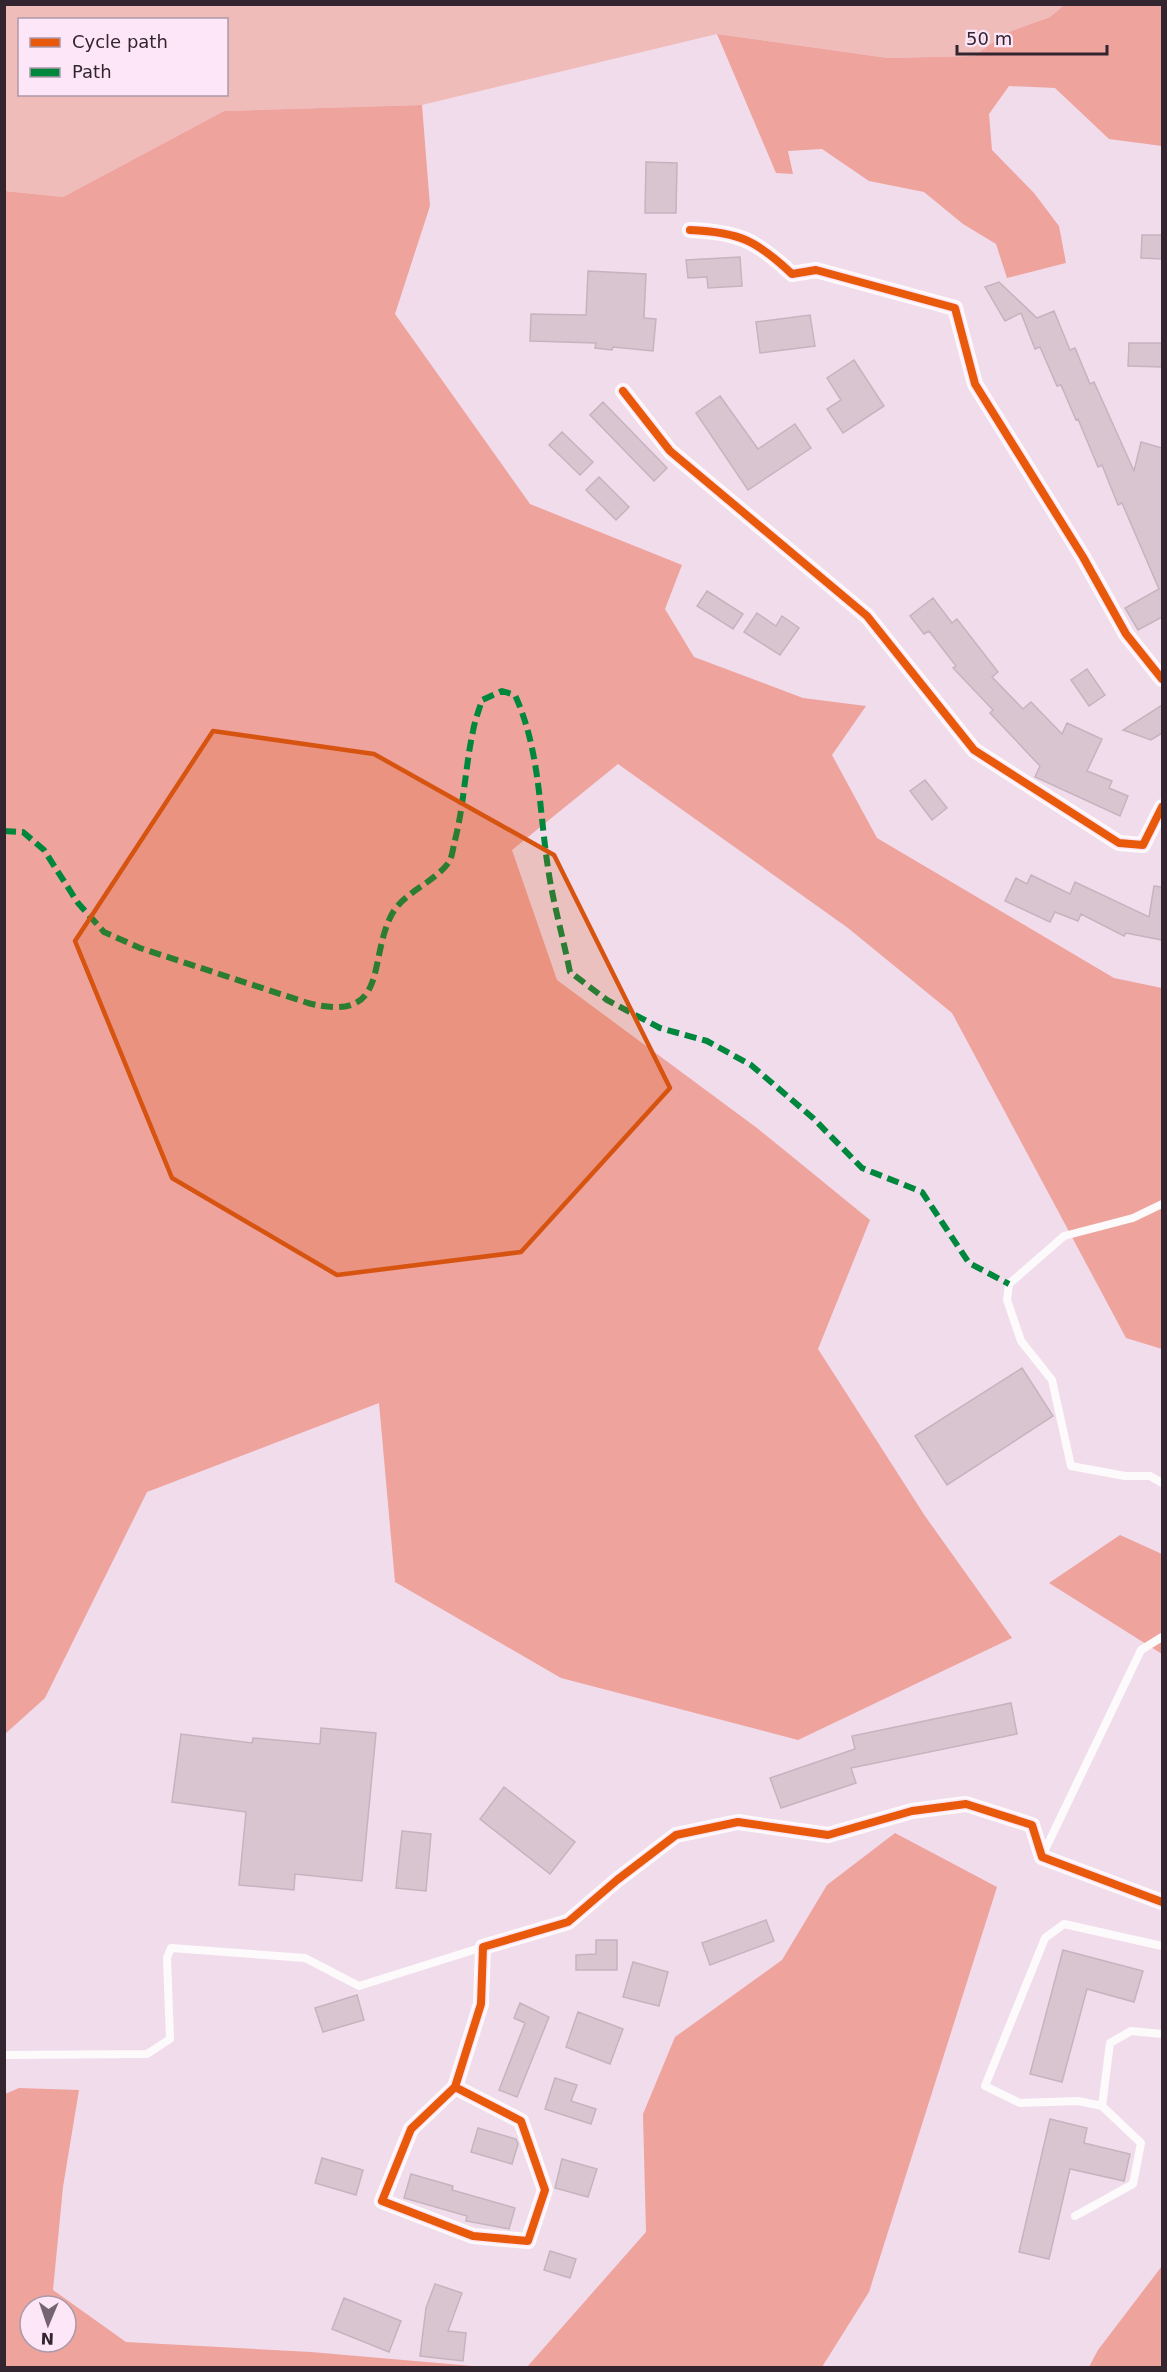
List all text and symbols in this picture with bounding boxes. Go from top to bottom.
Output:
legend [18,18,228,96]
scale bar [957,18,1107,56]
text: 50 m [966,28,1012,49]
text: Cycle path [72,31,168,52]
text: Path [72,61,112,82]
north arrow [18,2294,78,2354]
text: N [40,2329,55,2348]

